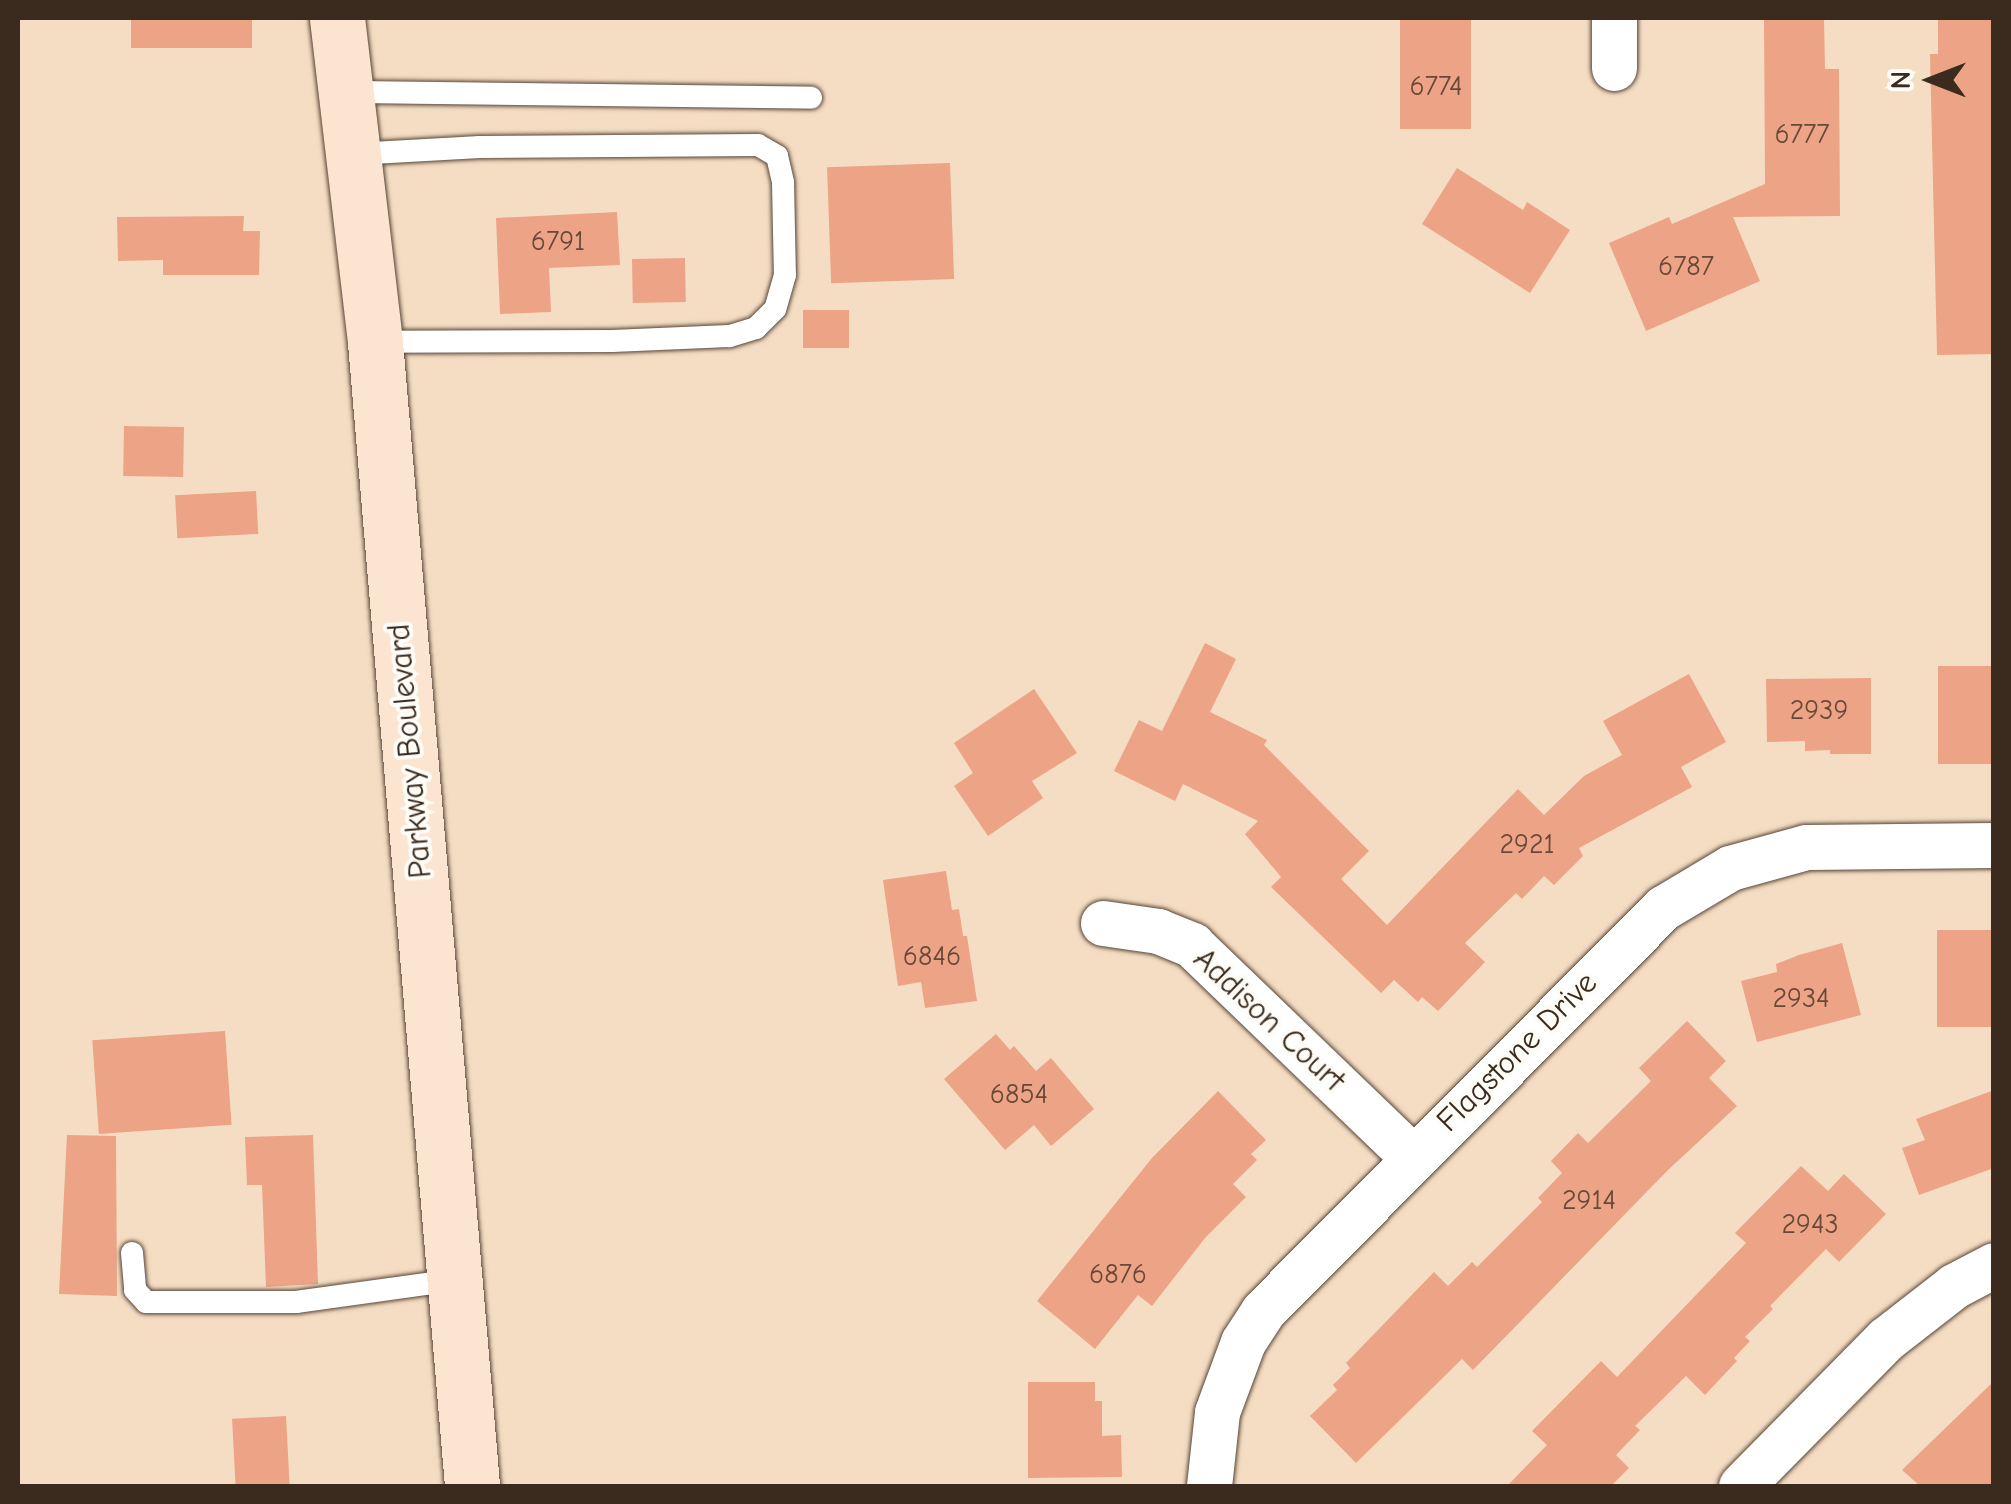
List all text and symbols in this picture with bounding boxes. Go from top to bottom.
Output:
north arrow [1881,30,1981,130]
house number: 6774 [1410,69,1462,103]
text: N [1885,71,1917,89]
house number: 6777 [1775,117,1829,151]
house number: 6791 [531,224,585,258]
house number: 6787 [1658,249,1714,283]
street label: Parkway Boulevard [380,622,440,880]
house number: 2939 [1790,693,1848,727]
house number: 2921 [1499,827,1555,861]
house number: 6846 [903,939,961,973]
street label: Addison Court [1185,940,1353,1100]
street label: Flagstone Drive [1429,964,1605,1140]
house number: 2934 [1772,981,1830,1015]
house number: 6854 [990,1077,1048,1111]
house number: 2914 [1562,1183,1616,1217]
house number: 2943 [1781,1207,1839,1241]
house number: 6876 [1089,1257,1147,1291]

